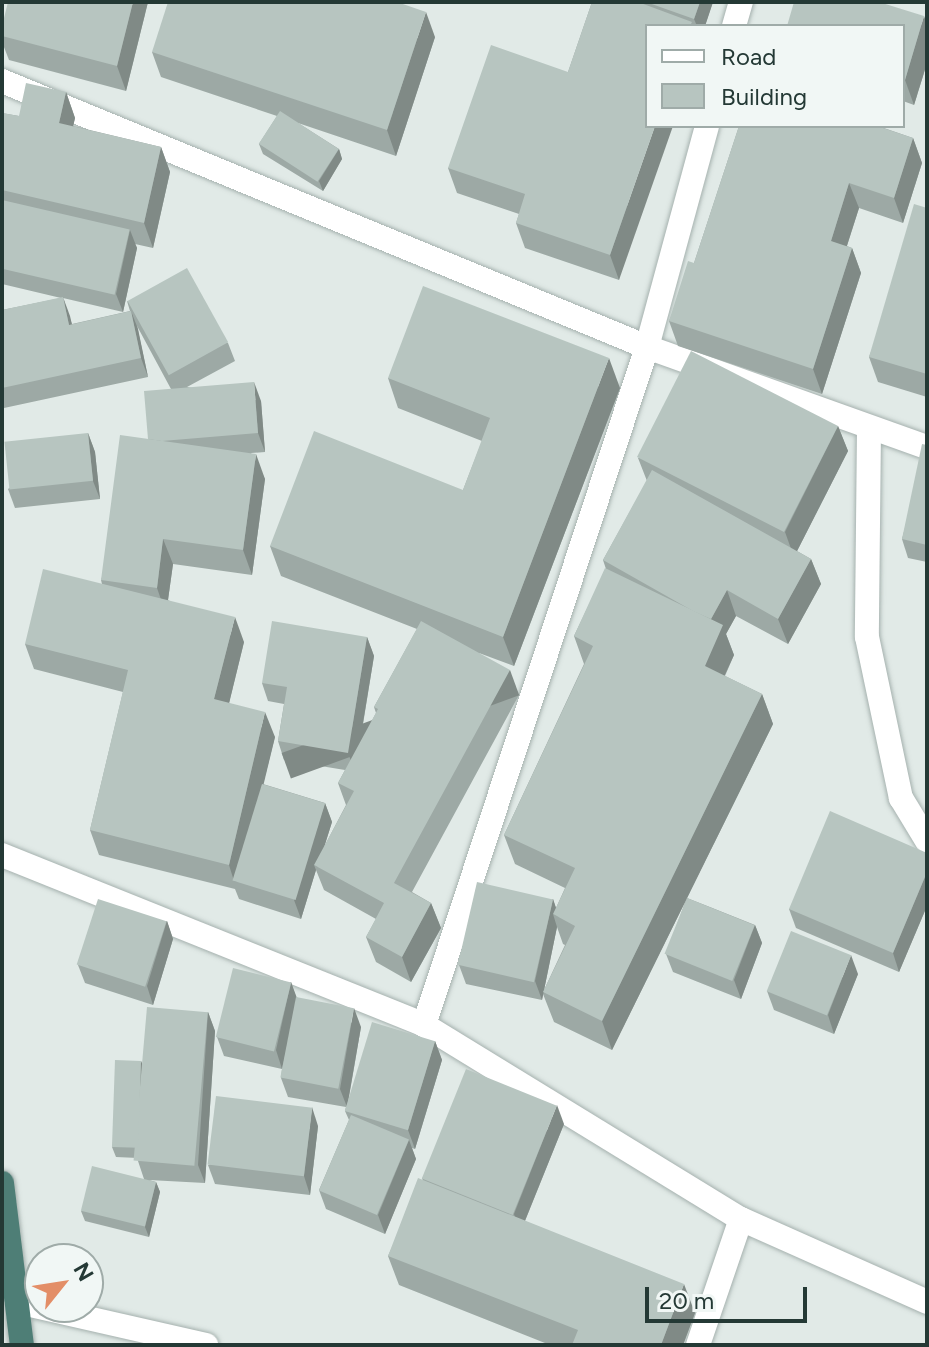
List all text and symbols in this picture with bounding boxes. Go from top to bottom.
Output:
legend [645,24,905,128]
text: Road [721,42,776,71]
text: Building [721,82,807,111]
north arrow [24,1243,104,1323]
text: N [68,1258,99,1286]
scale bar [649,1271,811,1321]
text: 20 m [659,1286,714,1315]

